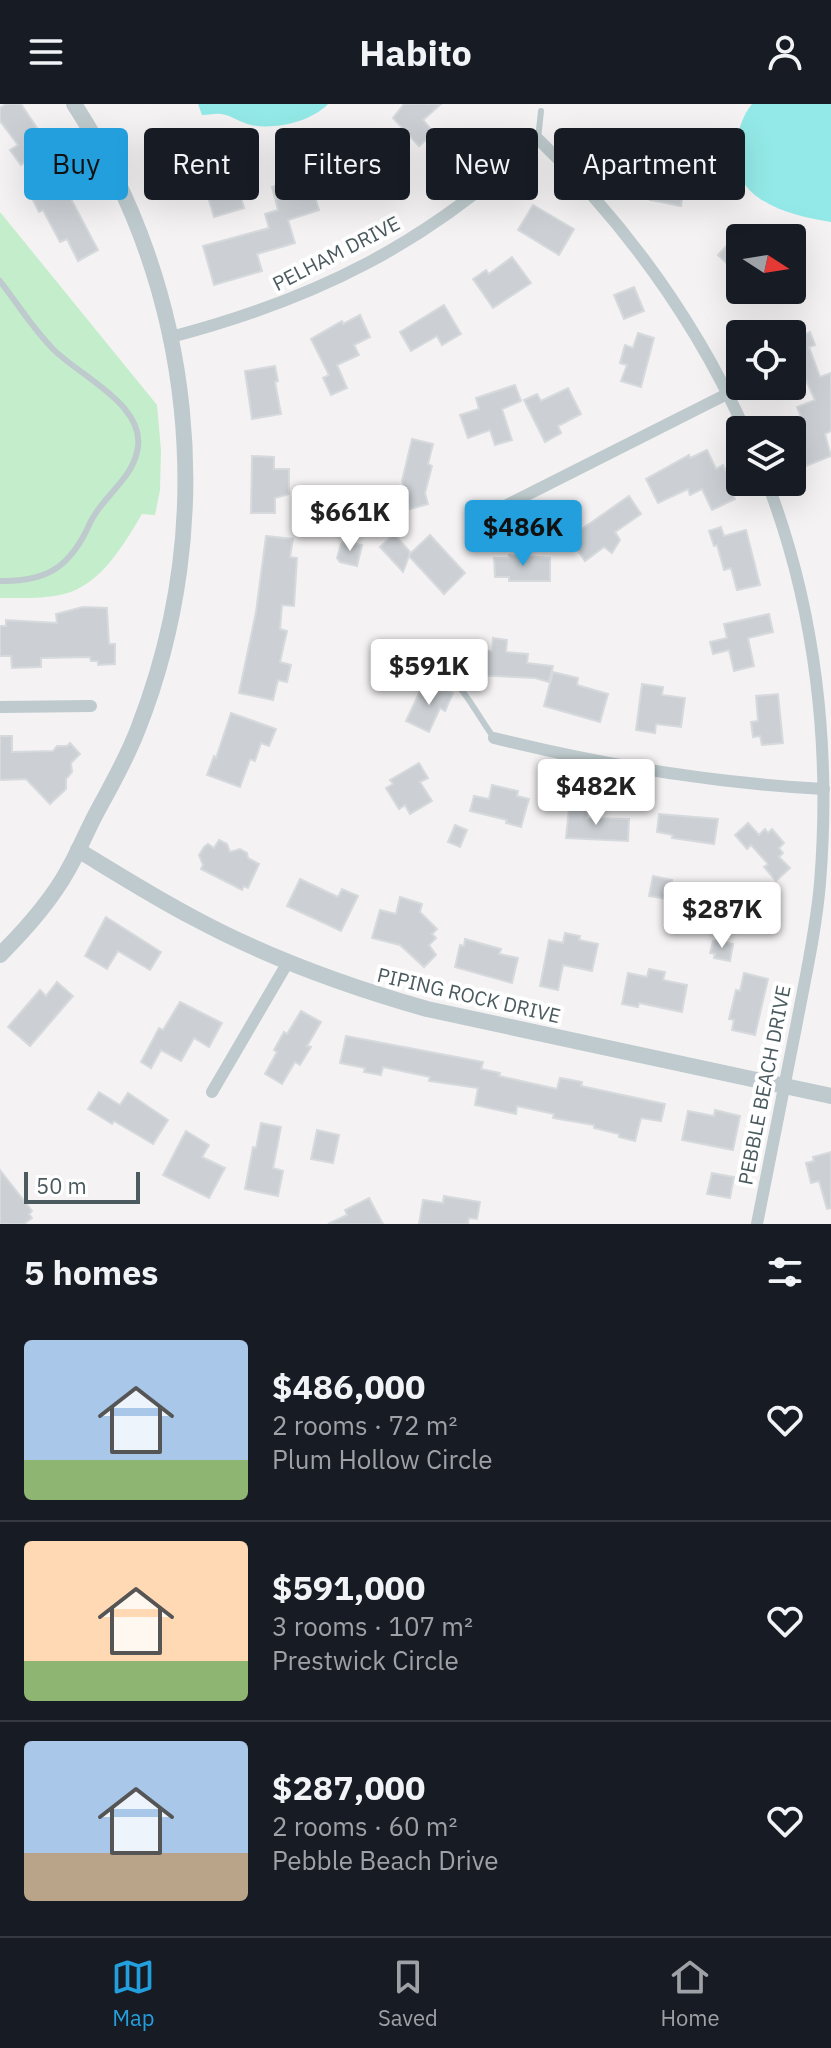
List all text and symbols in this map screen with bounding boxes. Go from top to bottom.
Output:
text: Habito [359,29,472,76]
icon: menu [24,30,68,74]
icon: person [763,30,807,74]
chip: Buy [24,128,128,200]
chip: Rent [144,128,259,200]
chip: Filters [275,128,410,200]
chip: New [426,128,538,200]
chip: Apartment [554,128,745,200]
street label: PELHAM DRIVE [268,209,404,297]
north arrow [726,224,806,304]
map controls [726,224,806,496]
button: locate [726,320,806,400]
button: layers [726,416,806,496]
pin: $661K [294,485,406,553]
text: $661K [310,494,390,528]
pin: $486K [467,500,579,568]
text: $486K [483,509,563,543]
pin: $591K [373,639,485,707]
text: $591K [389,648,469,682]
pin: $482K [540,759,652,827]
text: $482K [556,768,636,802]
pin: $287K [666,882,778,950]
text: $287K [682,891,762,925]
street label: PIPING ROCK DRIVE [375,961,563,1029]
street label: PEBBLE BEACH DRIVE [731,983,797,1187]
scale bar [24,1168,140,1204]
text: 50 m [36,1171,87,1200]
text: 5 homes [24,1250,159,1294]
icon: filters [763,1250,807,1294]
text: $486,000 [272,1364,425,1408]
icon: home [88,1372,184,1468]
icon: heart [763,1398,807,1442]
text: 2 rooms · 72 m² [272,1408,457,1442]
text: Plum Hollow Circle [272,1442,492,1476]
text: $591,000 [272,1565,425,1609]
icon: home [88,1573,184,1669]
icon: heart [763,1599,807,1643]
text: 3 rooms · 107 m² [272,1609,473,1643]
text: Prestwick Circle [272,1643,459,1677]
text: $287,000 [272,1765,425,1809]
icon: home [88,1773,184,1869]
icon: heart [763,1799,807,1843]
text: 2 rooms · 60 m² [272,1809,457,1843]
text: Pebble Beach Drive [272,1843,499,1877]
tab: Map [111,1955,155,2032]
tab: Saved [378,1955,438,2032]
tab: Home [660,1955,720,2032]

